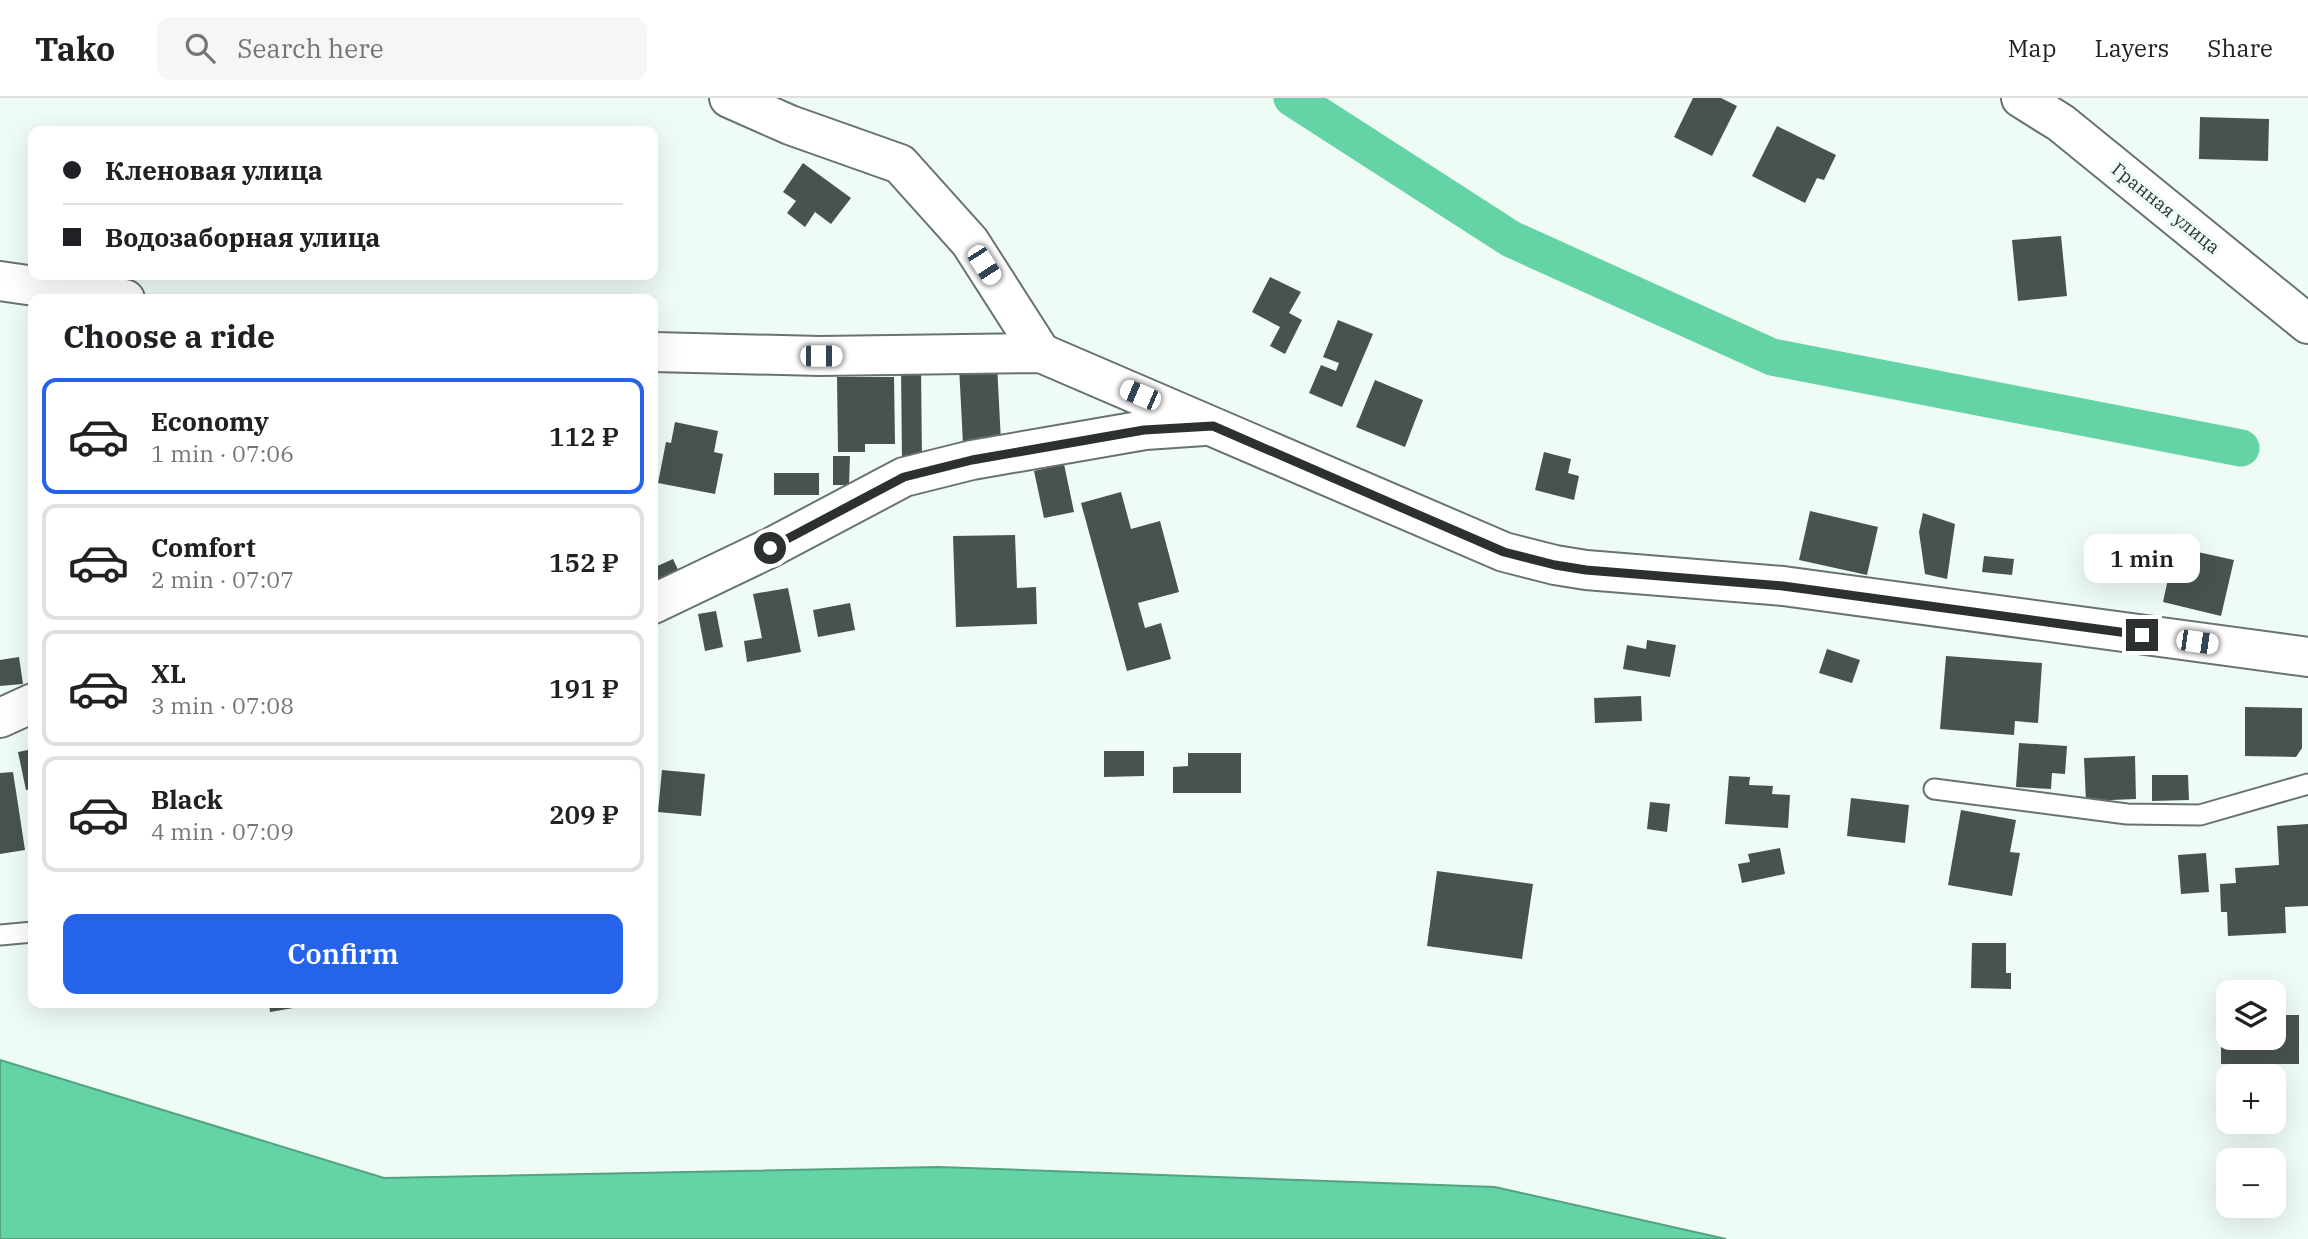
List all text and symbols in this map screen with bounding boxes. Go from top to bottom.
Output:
search box [157,17,647,80]
text: Tako [35,27,115,70]
icon: search [181,29,219,67]
text: Search here [237,31,384,65]
text: Map [2008,32,2056,64]
text: Layers [2094,32,2169,64]
text: Share [2207,32,2273,64]
text: Кленовая улица [105,153,323,187]
street label: Гранная улица [2107,157,2225,259]
text: Водозаборная улица [105,220,380,254]
car [964,242,1005,288]
text: Choose a ride [63,315,275,357]
car [801,346,843,367]
car [1117,377,1164,413]
text: Economy [151,404,269,438]
icon: car [67,405,130,468]
text: 112 ₽ [549,419,619,453]
text: 1 min · 07:06 [151,438,294,468]
text: Comfort [151,530,256,564]
icon: car [67,531,130,594]
route start [754,532,786,564]
callout: 1 min [2084,533,2200,582]
text: 1 min [2110,543,2174,573]
text: 152 ₽ [549,545,619,579]
text: 2 min · 07:07 [151,564,294,594]
route end [2126,619,2158,651]
car [2175,629,2220,655]
text: XL [151,656,186,690]
icon: car [67,657,130,720]
text: 191 ₽ [549,671,619,705]
text: 3 min · 07:08 [151,690,294,720]
text: Black [151,782,223,816]
icon: car [67,783,130,846]
text: 209 ₽ [549,797,619,831]
text: 4 min · 07:09 [151,816,294,846]
button: Confirm [63,914,623,994]
map controls [2216,980,2286,1218]
button: layers [2216,980,2286,1050]
button: + [2216,1064,2286,1134]
button: − [2216,1148,2286,1218]

